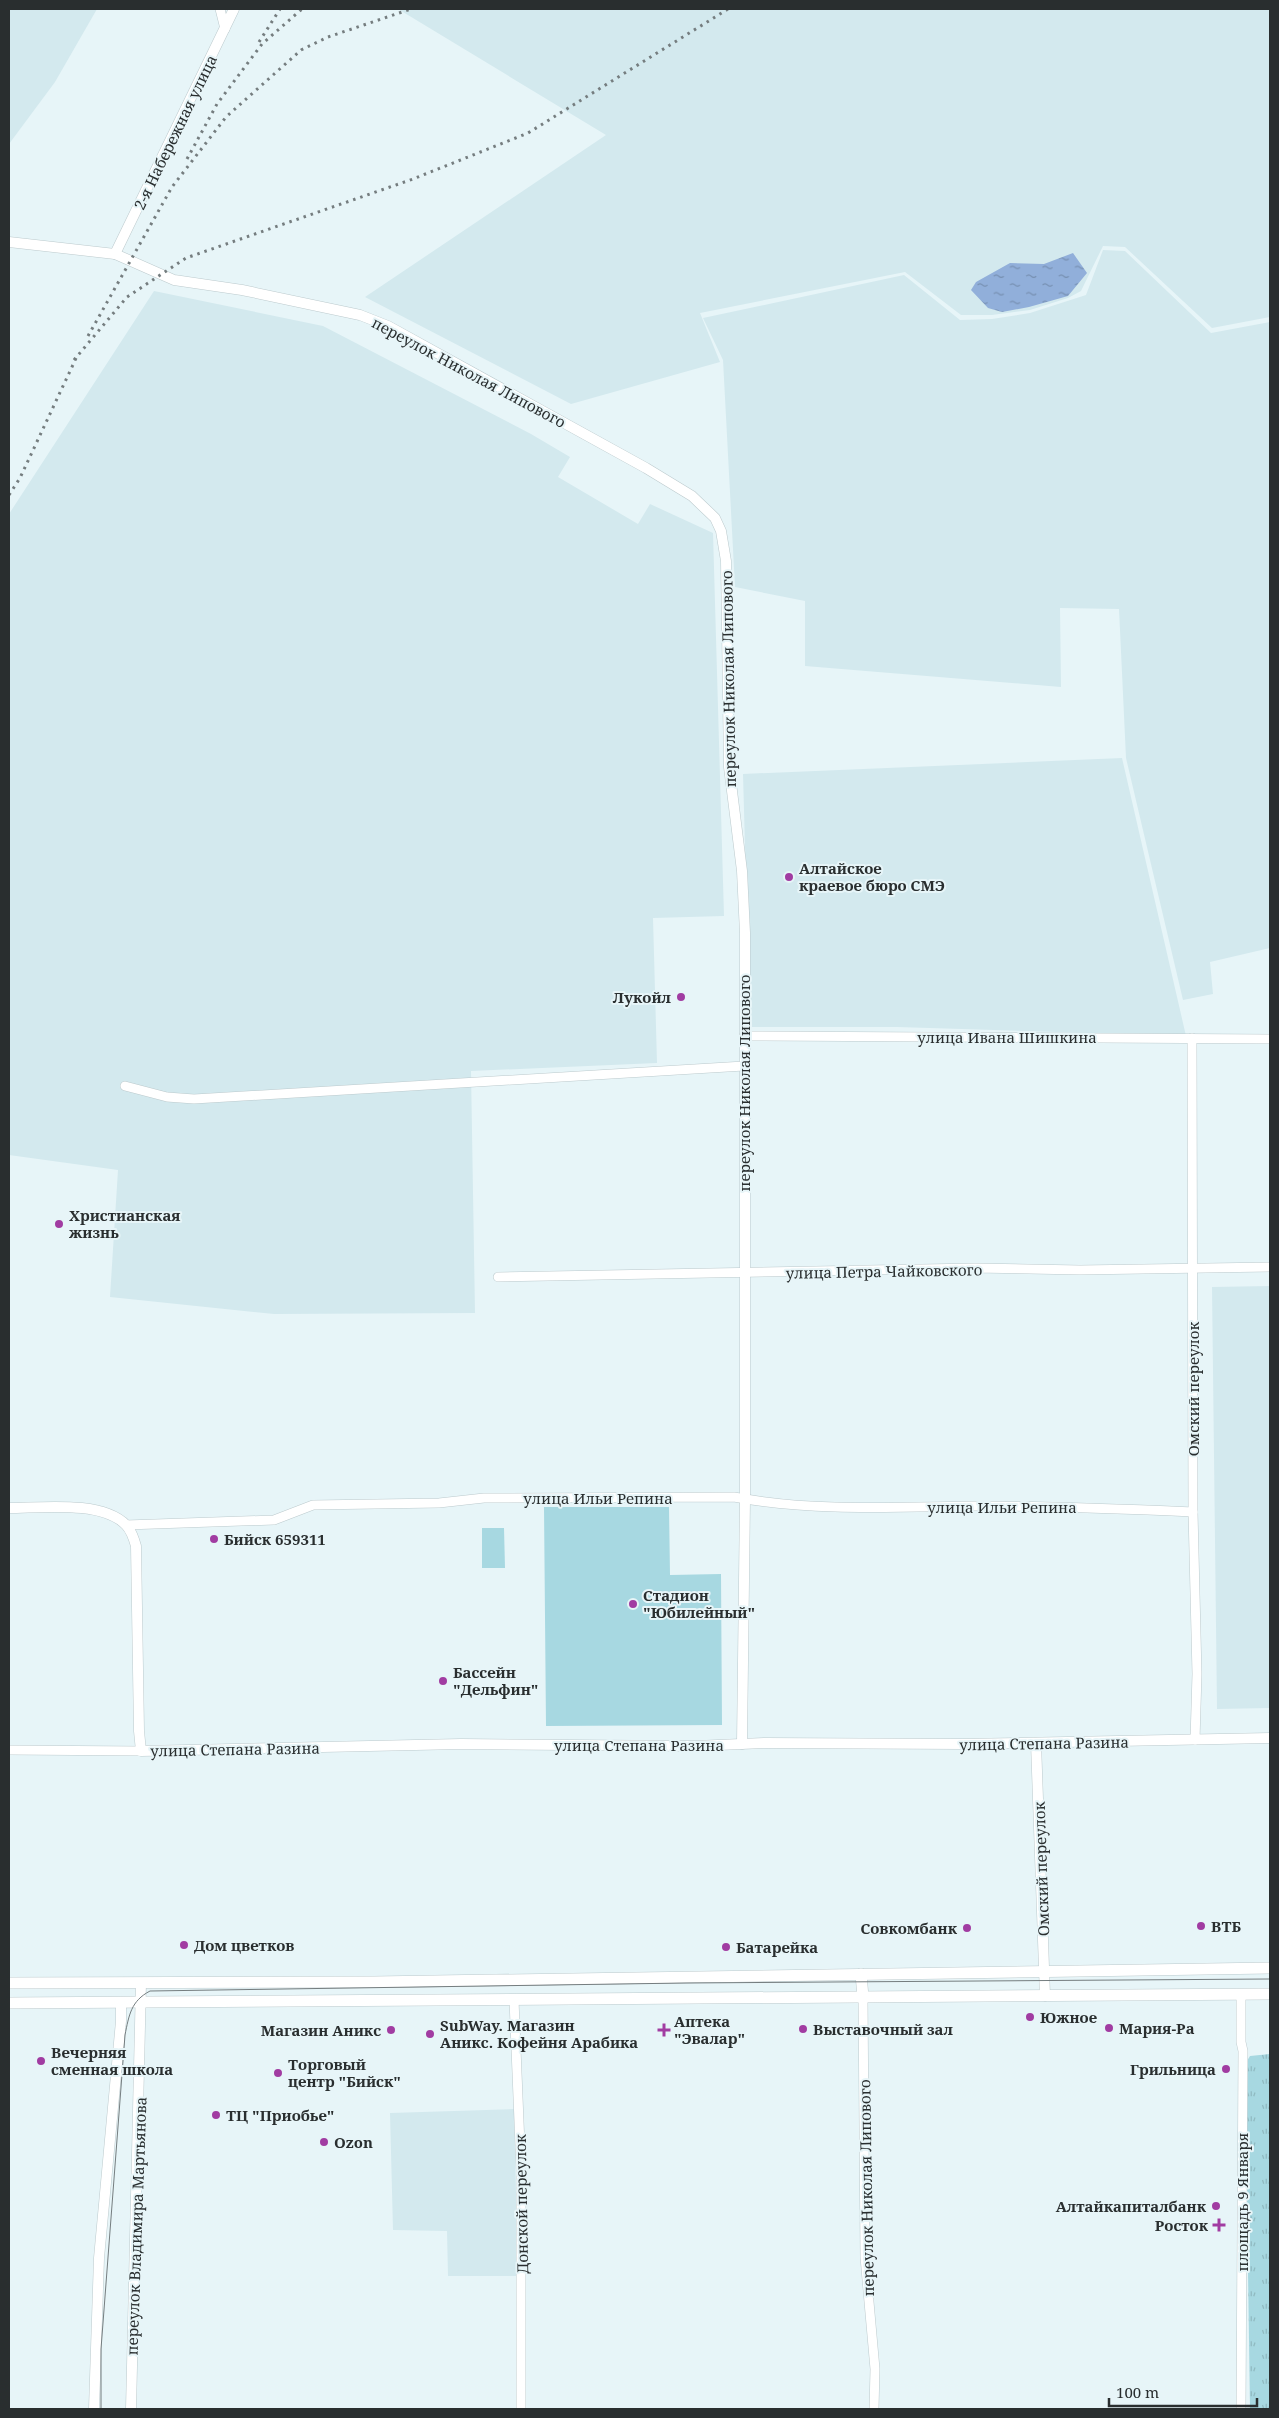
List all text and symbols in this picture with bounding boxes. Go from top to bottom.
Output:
street label: 2-я Набережная улица [129,51,221,213]
street label: переулок Николая Липового [369,312,569,432]
street label: переулок Николая Липового [716,570,740,788]
place label: Алтайское краевое бюро СМЭ [799,858,945,895]
marker: Алтайское краевое бюро СМЭ [783,871,795,883]
street label: переулок Николая Липового [734,975,754,1191]
place label: Лукойл [613,987,672,1007]
marker: Лукойл [675,991,687,1003]
street label: улица Ивана Шишкина [917,1027,1097,1047]
place label: Христианская жизнь [69,1205,180,1242]
marker: Христианская жизнь [53,1218,65,1230]
street label: улица Петра Чайковского [786,1259,982,1283]
street label: Омский переулок [1183,1322,1203,1456]
street label: улица Ильи Репина [523,1488,673,1508]
street label: улица Ильи Репина [927,1497,1077,1517]
place label: Бийск 659311 [224,1529,326,1549]
marker: Бийск 659311 [208,1533,220,1545]
place label: Стадион "Юбилейный" [643,1585,755,1622]
marker: Стадион "Юбилейный" [627,1598,639,1610]
place label: Бассейн "Дельфин" [453,1662,538,1699]
marker: Бассейн "Дельфин" [437,1675,449,1687]
street label: улица Степана Разина [959,1732,1129,1754]
street label: улица Степана Разина [554,1735,724,1755]
street label: улица Степана Разина [150,1738,320,1760]
street label: Омский переулок [1029,1801,1053,1937]
place label: ВТБ [1211,1916,1241,1936]
place label: Совкомбанк [860,1918,958,1938]
marker: ВТБ [1195,1920,1207,1932]
marker: Совкомбанк [961,1922,973,1934]
place label: Дом цветков [194,1935,294,1955]
place label: Батарейка [736,1937,818,1957]
marker: Дом цветков [178,1939,190,1951]
marker: Батарейка [720,1941,732,1953]
place label: Южное [1040,2007,1097,2027]
place label: Аптека "Эвалар" [674,2011,745,2048]
marker: Южное [1024,2011,1036,2023]
place label: SubWay. Магазин Аникс. Кофейня Арабика [440,2015,638,2052]
place label: Мария-Ра [1119,2018,1195,2038]
place label: Выставочный зал [813,2019,954,2039]
place label: Магазин Аникс [261,2020,381,2040]
marker: Мария-Ра [1103,2022,1115,2034]
marker: Выставочный зал [797,2023,809,2035]
marker: Магазин Аникс [385,2024,397,2036]
marker: Аптека "Эвалар" [658,2024,670,2036]
marker: SubWay. Магазин Аникс. Кофейня Арабика [424,2028,436,2040]
place label: Вечерняя сменная школа [51,2042,173,2079]
place label: Торговый центр "Бийск" [288,2054,401,2091]
marker: Вечерняя сменная школа [35,2055,47,2067]
place label: Грильница [1130,2059,1216,2079]
marker: Грильница [1220,2063,1232,2075]
marker: Торговый центр "Бийск" [272,2067,284,2079]
street label: переулок Николая Липового [854,2079,878,2297]
street label: переулок Владимира Мартьянова [121,2096,151,2356]
place label: ТЦ "Приобье" [226,2105,334,2125]
marker: ТЦ "Приобье" [210,2109,222,2121]
place label: Ozon [334,2132,373,2152]
street label: площадь 9 Января [1232,2133,1252,2271]
street label: Донской переулок [510,2134,532,2274]
marker: Ozon [318,2136,330,2148]
place label: Алтайкапиталбанк [1056,2196,1207,2216]
marker: Алтайкапиталбанк [1210,2200,1222,2212]
place label: Росток [1155,2215,1209,2235]
marker: Росток [1212,2218,1226,2232]
scale bar [1109,2376,1256,2408]
text: 100 m [1116,2382,1159,2402]

